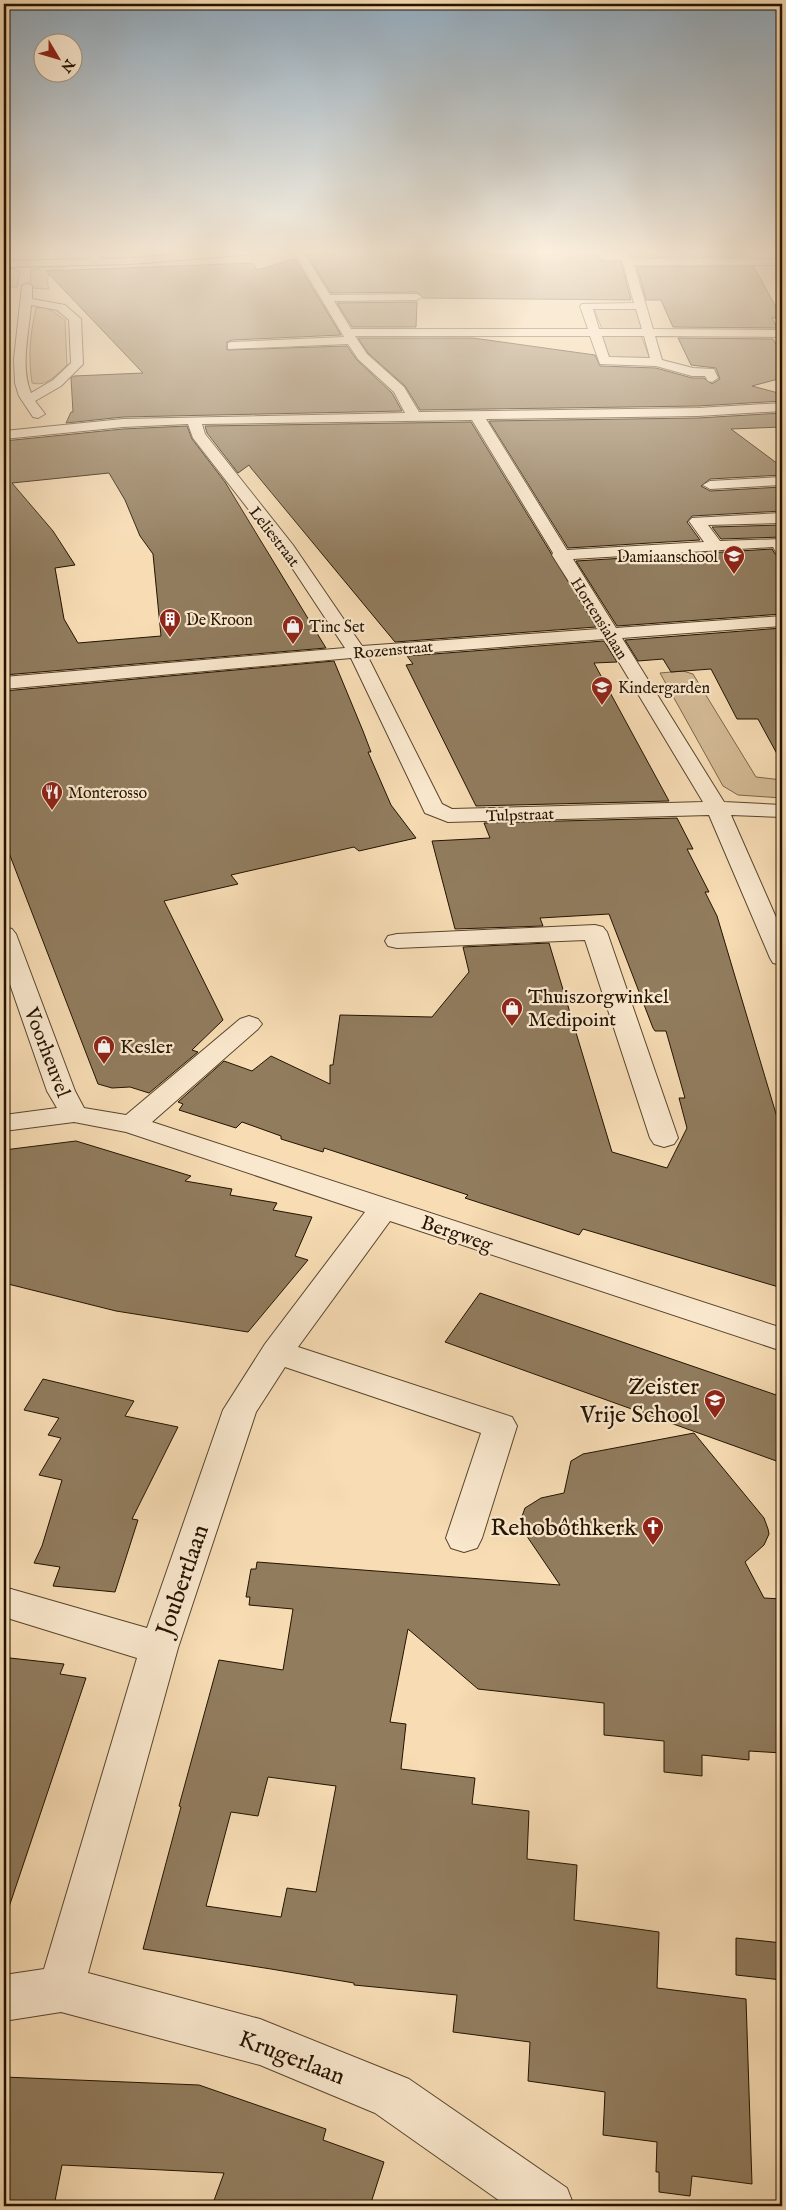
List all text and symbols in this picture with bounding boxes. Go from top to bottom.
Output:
north arrow [32,32,82,82]
text: N [57,54,79,76]
street label: Leliestraat [244,503,304,572]
school or university icon: Damiaanschool [722,544,746,575]
place label: Damiaanschool [617,548,719,568]
street label: Hortensialaan [565,574,632,664]
building icon: De Kroon [158,607,182,638]
place label: De Kroon [186,611,253,631]
shop icon: Tinc Set [281,614,305,645]
place label: Tinc Set [309,618,365,638]
street label: Rozenstraat [352,637,435,664]
school or university icon: Kindergarden [590,675,614,706]
place label: Kindergarden [618,679,710,699]
restaurant icon: Monterosso [40,780,64,811]
place label: Monterosso [68,784,148,804]
street label: Tulpstraat [486,805,555,827]
place label: Thuiszorgwinkel Medipoint [528,985,669,1033]
shop icon: Thuiszorgwinkel Medipoint [500,996,524,1027]
street label: Voorheuvel [18,1003,75,1102]
shop icon: Kesler [92,1034,116,1065]
place label: Kesler [120,1035,173,1060]
street label: Bergweg [417,1211,497,1259]
place label: Zeister Vrije School [579,1372,699,1431]
school or university icon: Zeister Vrije School [703,1388,727,1419]
place label: Rehobôthkerk [490,1513,637,1544]
church icon: Rehobôthkerk [641,1515,665,1546]
street label: Joubertlaan [149,1521,217,1643]
street label: Krugerlaan [234,2024,349,2093]

